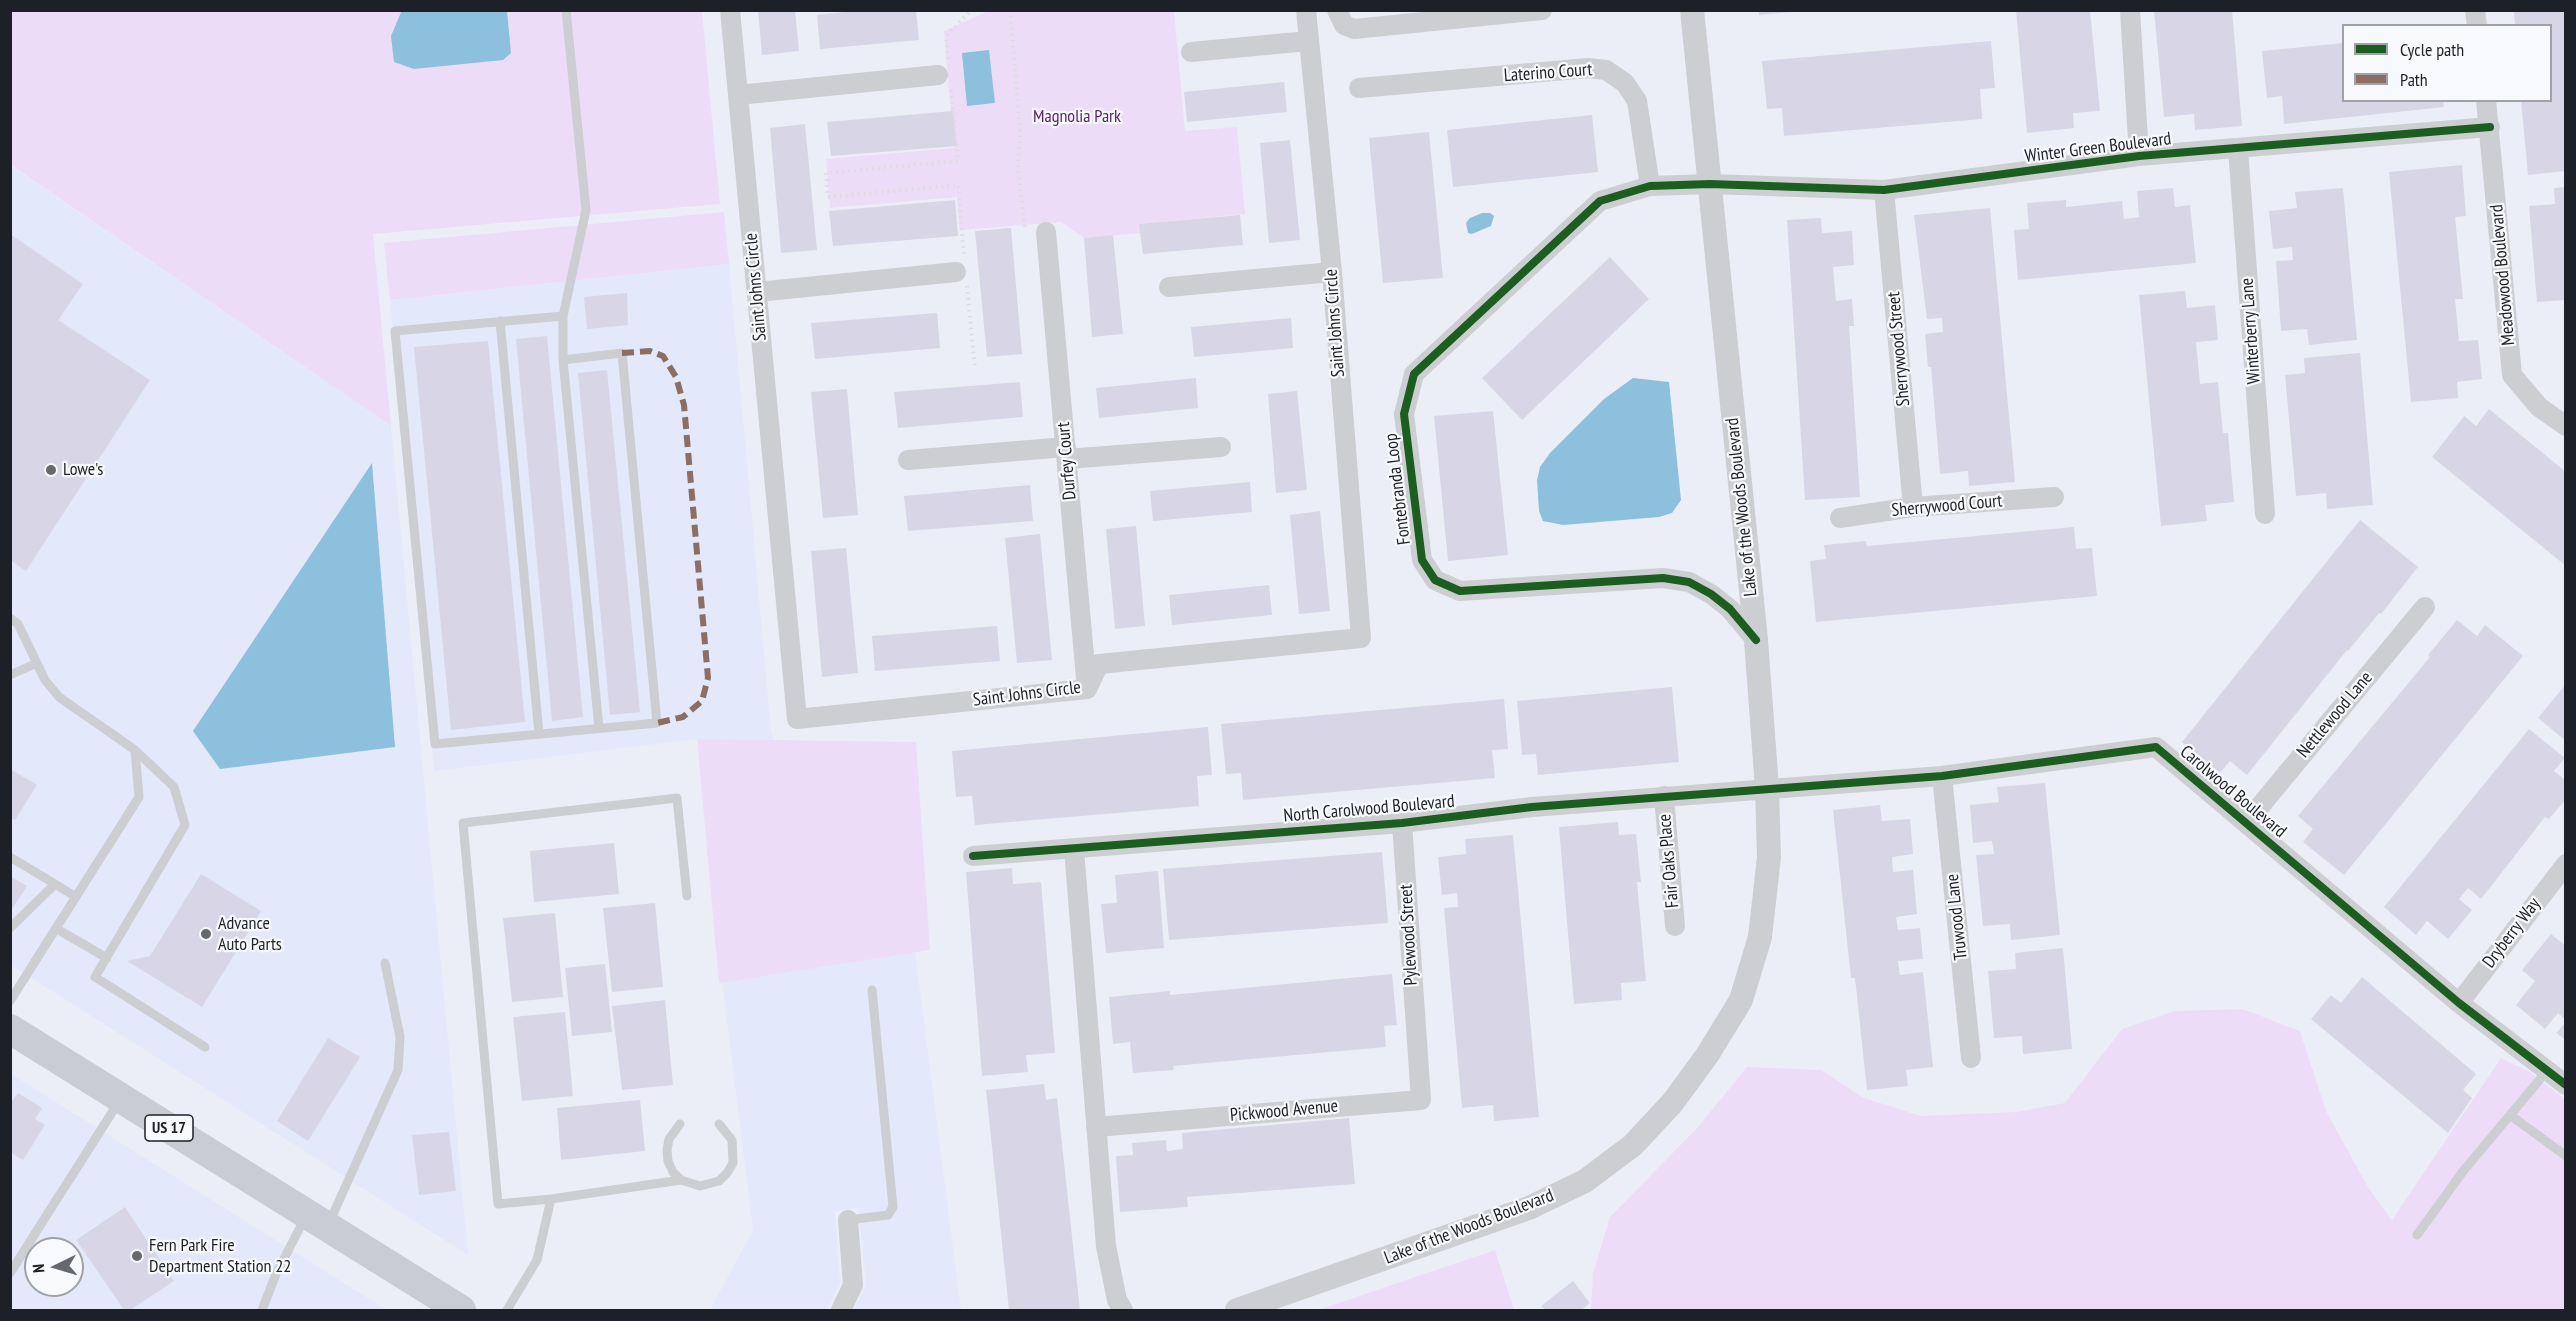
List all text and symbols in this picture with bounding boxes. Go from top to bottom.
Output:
legend [2342,24,2552,102]
text: Cycle path [2400,38,2464,61]
street label: Laterino Court [1503,59,1593,87]
text: Path [2400,68,2428,91]
park label: Magnolia Park [1033,106,1121,128]
street label: Winter Green Boulevard [2024,128,2172,168]
street label: Meadowood Boulevard [2486,204,2520,346]
street label: Saint Johns Circle [741,232,771,342]
street label: Saint Johns Circle [1320,268,1350,378]
street label: Winterberry Lane [2237,277,2265,385]
street label: Sherrywood Street [1883,291,1915,407]
street label: Lake of the Woods Boulevard [1722,417,1762,597]
street label: Durfey Court [1053,421,1081,501]
street label: Fontebranda Loop [1380,432,1416,546]
place label: Lowe's [63,459,103,481]
marker: Lowe's [44,463,58,477]
street label: Sherrywood Court [1891,490,2003,522]
street label: Nettlewood Lane [2293,668,2377,762]
street label: Saint Johns Circle [972,677,1082,711]
street label: Carolwood Boulevard [2175,741,2291,843]
street label: North Carolwood Boulevard [1283,791,1455,827]
street label: Fair Oaks Place [1654,813,1684,909]
street label: Truwood Lane [1942,873,1972,961]
street label: Pylewood Street [1396,884,1422,986]
street label: Dryberry Way [2479,894,2545,972]
place label: Advance Auto Parts [218,913,282,956]
marker: Advance Auto Parts [199,927,213,941]
street label: Pickwood Avenue [1229,1096,1339,1126]
road number: US 17 [145,1115,193,1141]
street label: Lake of the Woods Boulevard [1381,1185,1557,1269]
place label: Fern Park Fire Department Station 22 [149,1235,291,1278]
north arrow [24,1237,84,1297]
marker: Fern Park Fire Department Station 22 [130,1249,144,1263]
text: N [28,1263,48,1274]

